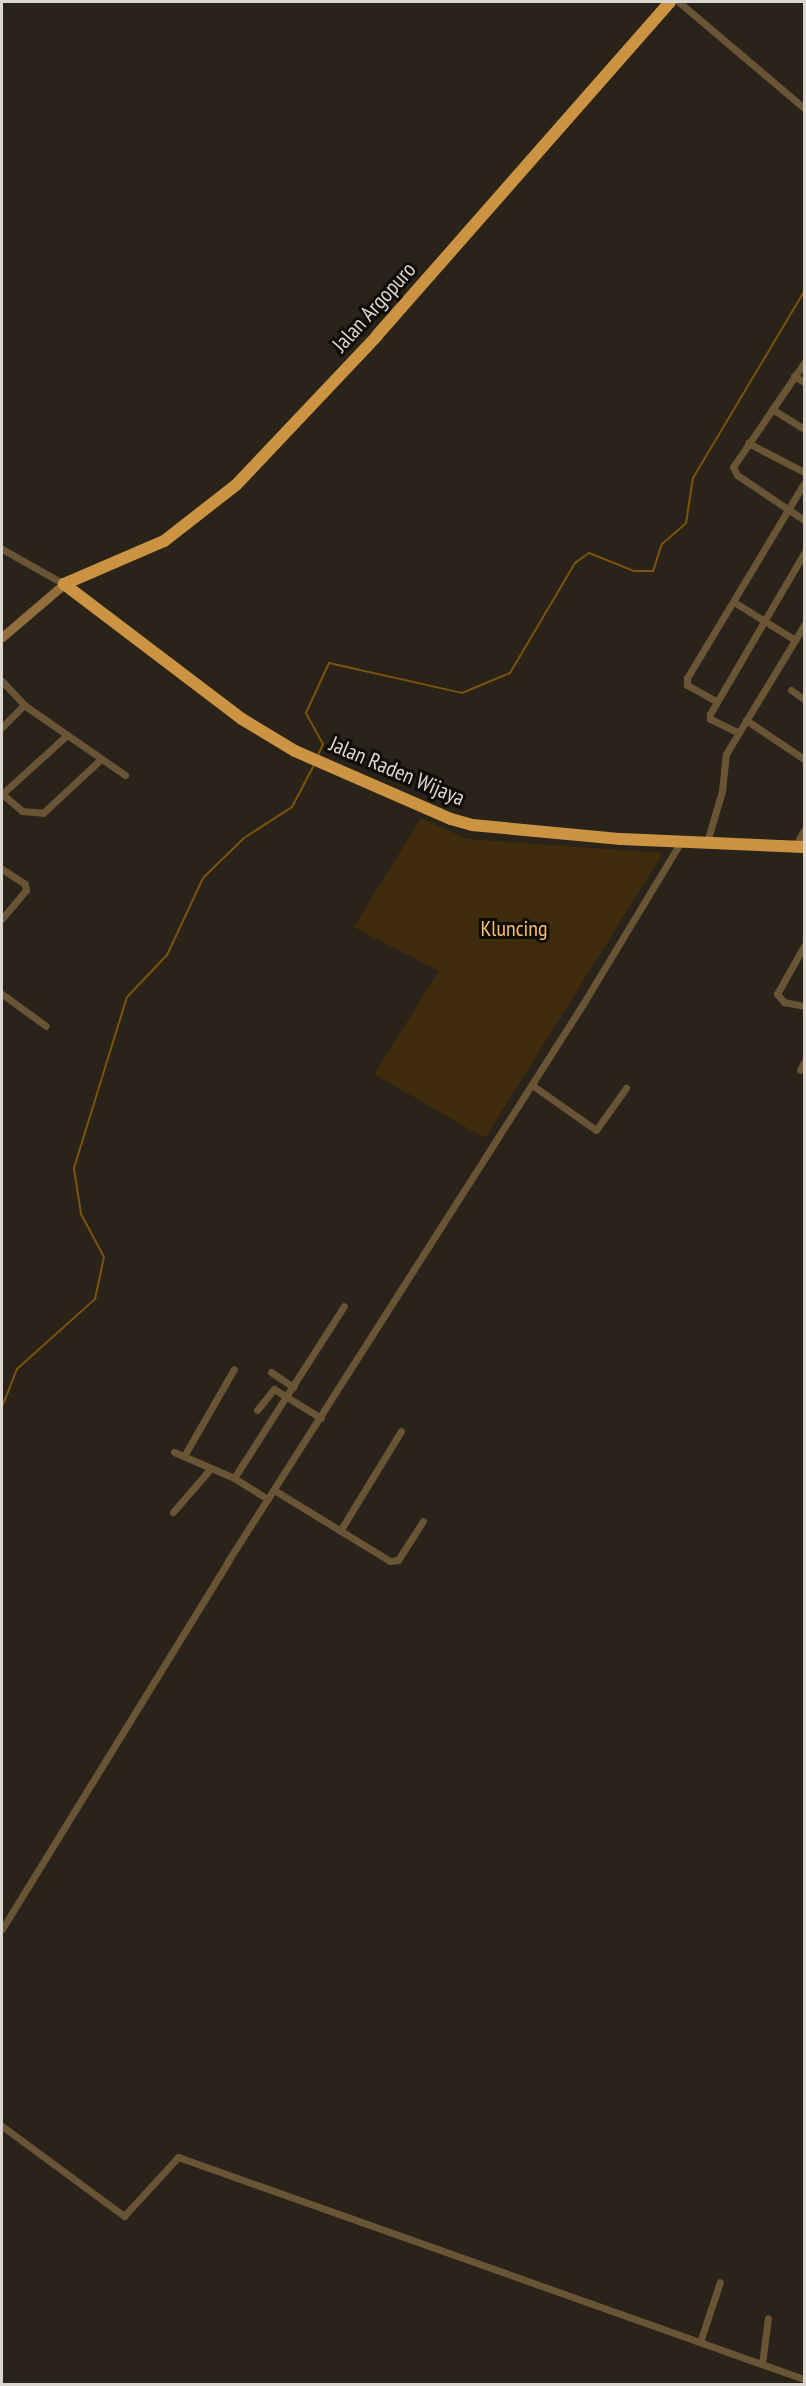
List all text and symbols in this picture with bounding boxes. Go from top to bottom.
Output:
street label: Jalan Argopuro [327,256,421,358]
street label: Jalan Raden Wijaya [325,731,469,811]
park label: Kluncing [481,916,547,942]

